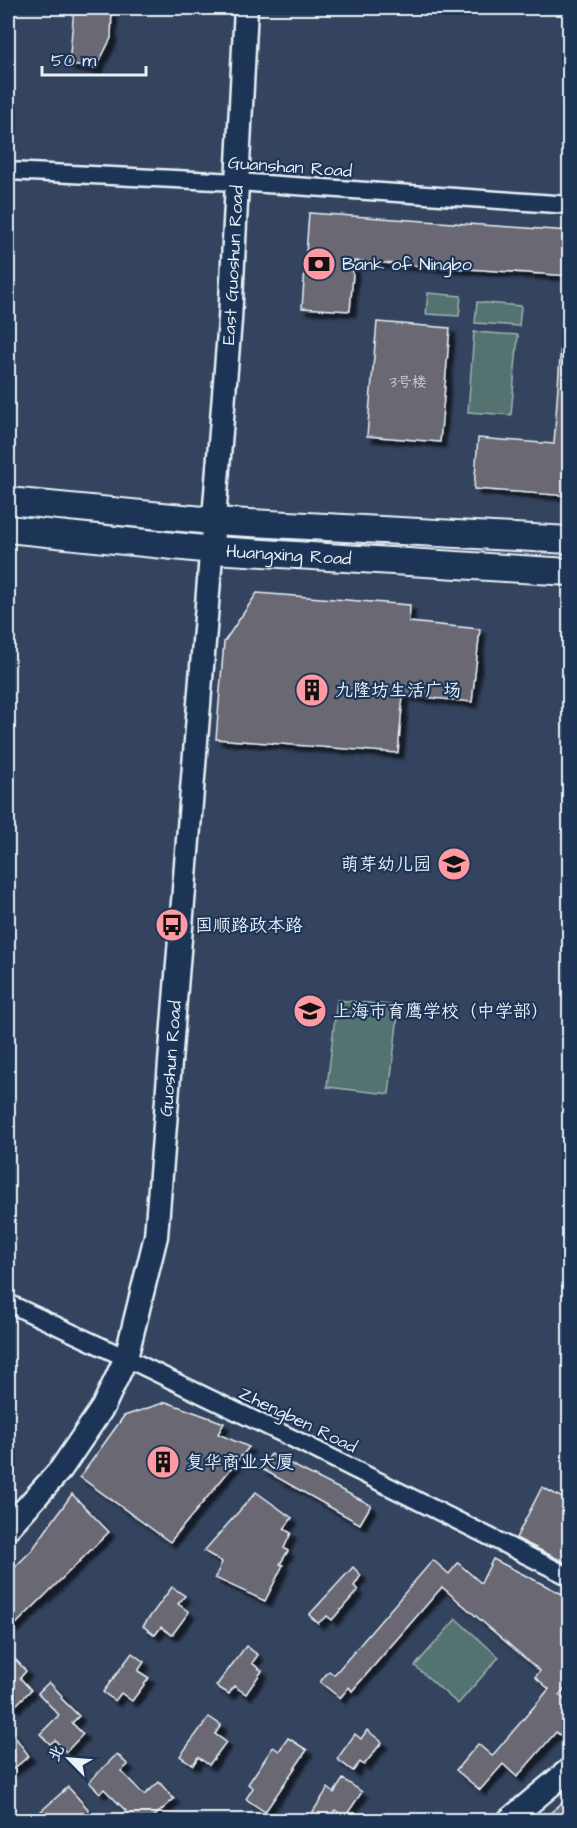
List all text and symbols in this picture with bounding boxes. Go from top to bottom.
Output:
scale bar [42,39,146,77]
text: 50 m [51,48,96,73]
street label: Guanshan Road [227,150,353,184]
street label: East Guoshun Road [216,185,249,346]
bank icon: Bank of Ningbo [301,246,337,282]
place label: Bank of Ningbo [342,252,472,278]
house number: 3号楼 [389,372,427,393]
street label: Huangxing Road [225,538,352,571]
building icon: 九隆坊生活广场 [294,672,330,708]
place label: 九隆坊生活广场 [335,678,461,703]
school or university icon: 萌芽幼儿园 [436,846,472,882]
place label: 萌芽幼儿园 [341,852,431,877]
bus stop icon: 国顺路政本路 [154,907,190,943]
place label: 国顺路政本路 [195,913,303,938]
school or university icon: 上海市育鹰学校（中学部） [292,993,328,1029]
place label: 上海市育鹰学校（中学部） [333,999,549,1024]
street label: Guoshun Road [153,1000,187,1118]
street label: Zhengben Road [234,1381,361,1460]
building icon: 复华商业大厦 [145,1444,181,1480]
place label: 复华商业大厦 [186,1450,294,1475]
north arrow [39,1729,99,1789]
text: 北 [43,1741,70,1765]

